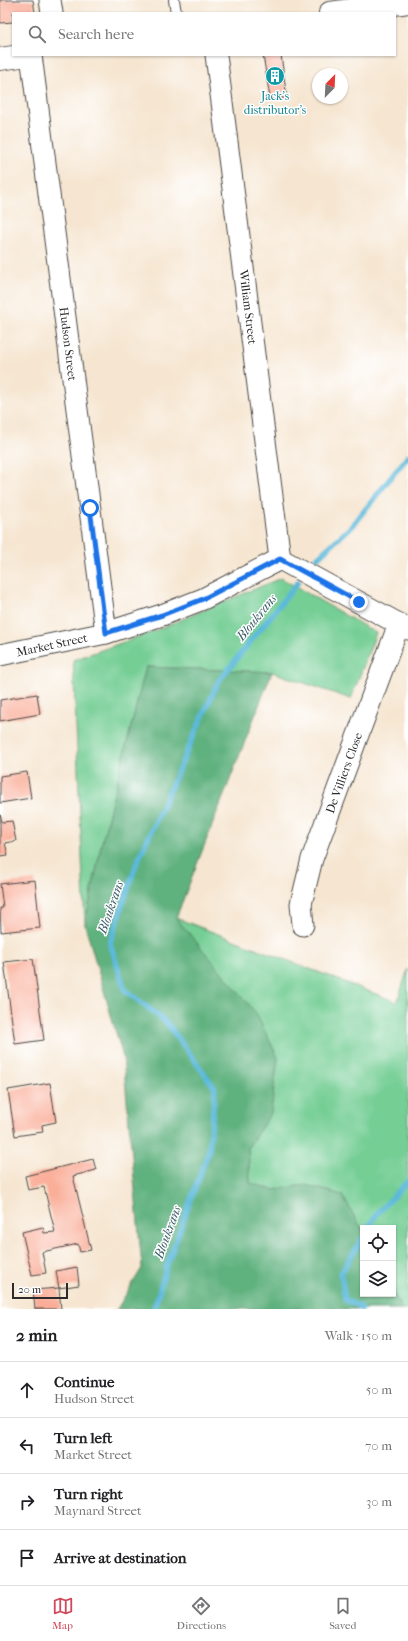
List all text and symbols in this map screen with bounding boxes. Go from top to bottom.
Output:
search box [12,12,396,56]
icon: search [26,23,48,45]
text: Search here [58,25,134,43]
building icon: Jack's distributor's [264,65,286,87]
north arrow [312,68,348,104]
place label: Jack's distributor's [244,89,307,117]
street label: William Street [236,268,260,346]
street label: Hudson Street [57,306,80,382]
route start [81,499,99,517]
water label: Bloukrans [233,590,280,644]
route end [350,593,368,611]
street label: Market Street [15,631,89,659]
street label: De Villiers Close [323,731,365,815]
water label: Bloukrans [94,878,127,937]
water label: Bloukrans [151,1203,184,1261]
map controls [360,1225,396,1297]
button: locate [360,1225,396,1261]
button: layers [360,1261,396,1297]
scale bar [12,1281,68,1300]
text: 20 m [18,1283,41,1296]
text: 2 min [16,1325,57,1345]
text: Walk · 150 m [325,1328,392,1343]
text: Continue [54,1373,114,1391]
icon: ahead [16,1379,38,1401]
text: 50 m [366,1382,392,1397]
text: Hudson Street [54,1391,134,1406]
text: Turn left [54,1429,112,1447]
icon: left [16,1435,38,1457]
text: 70 m [365,1438,392,1453]
text: Market Street [54,1447,132,1462]
text: Turn right [54,1485,123,1503]
icon: right [16,1491,38,1513]
text: 30 m [366,1494,392,1509]
text: Maynard Street [54,1503,142,1518]
icon: arrive [16,1547,38,1569]
text: Arrive at destination [54,1549,186,1567]
tab: Map [52,1595,74,1632]
tab: Directions [177,1595,226,1632]
tab: Saved [329,1595,356,1632]

